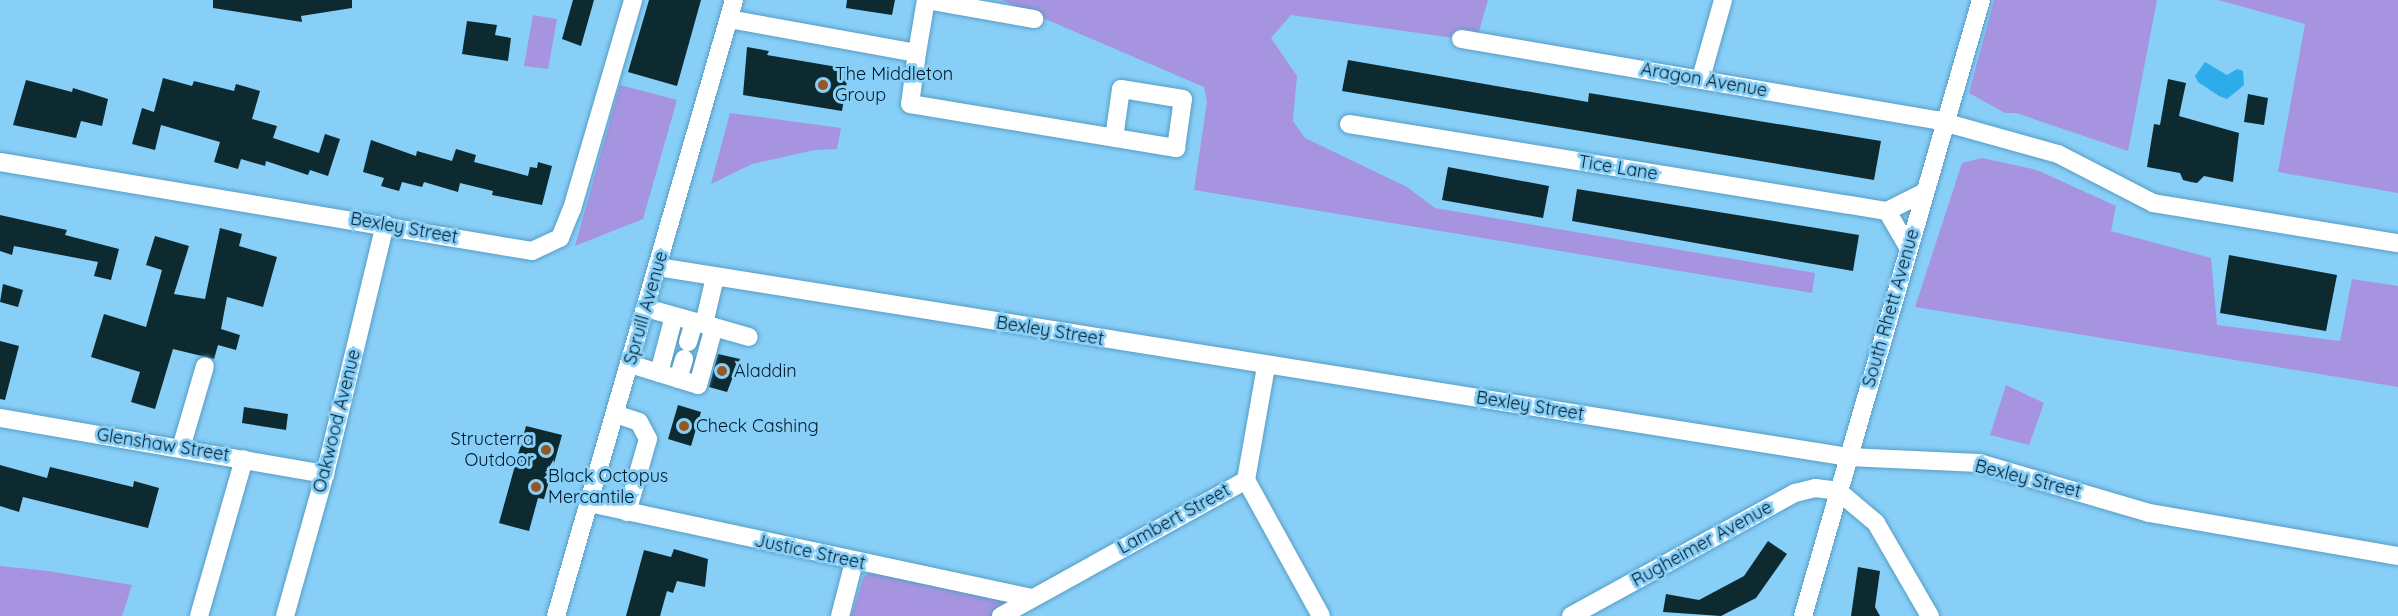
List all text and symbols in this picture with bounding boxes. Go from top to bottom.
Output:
street label: Aragon Avenue [1639,58,1769,102]
place label: The Middleton Group [835,64,953,106]
marker: The Middleton Group [816,78,830,92]
street label: Tice Lane [1577,151,1659,185]
street label: Bexley Street [349,208,459,248]
street label: South Rhett Avenue [1858,226,1924,390]
street label: Spruill Avenue [620,249,672,367]
street label: Bexley Street [995,312,1105,350]
street label: Oakwood Avenue [309,347,365,495]
place label: Aladdin [734,360,797,382]
marker: Aladdin [715,364,729,378]
street label: Bexley Street [1475,387,1585,425]
place label: Check Cashing [696,415,819,437]
marker: Check Cashing [677,419,691,433]
street label: Glenshaw Street [95,424,231,466]
place label: Structerra Outdoor [451,429,534,472]
marker: Structerra Outdoor [539,443,553,457]
street label: Bexley Street [1973,455,2083,503]
place label: Black Octopus Mercantile [548,466,668,508]
street label: Lambert Street [1114,479,1234,559]
marker: Black Octopus Mercantile [529,480,543,494]
street label: Rugheimer Avenue [1628,496,1776,592]
street label: Justice Street [753,530,867,574]

